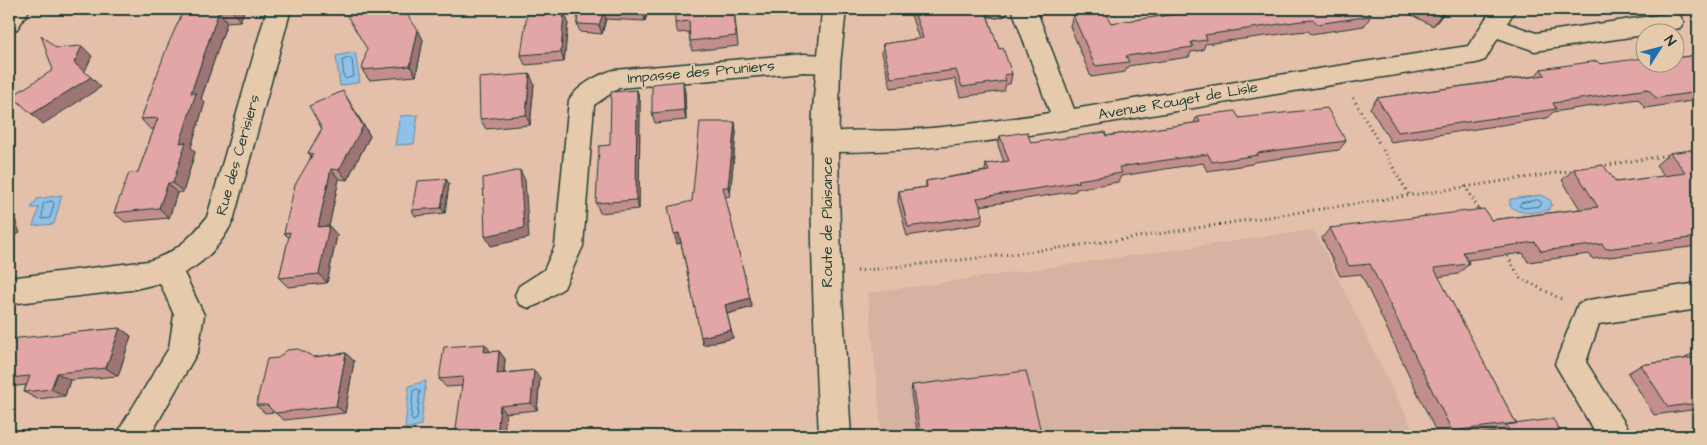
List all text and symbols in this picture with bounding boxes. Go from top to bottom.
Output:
north arrow [1634,22,1684,72]
text: N [1659,32,1681,51]
street label: Impasse des Pruniers [627,55,776,89]
street label: Avenue Rouget de Lisle [1096,77,1260,126]
street label: Rue des Cerisiers [211,92,265,218]
street label: Route de Plaisance [817,157,838,287]

